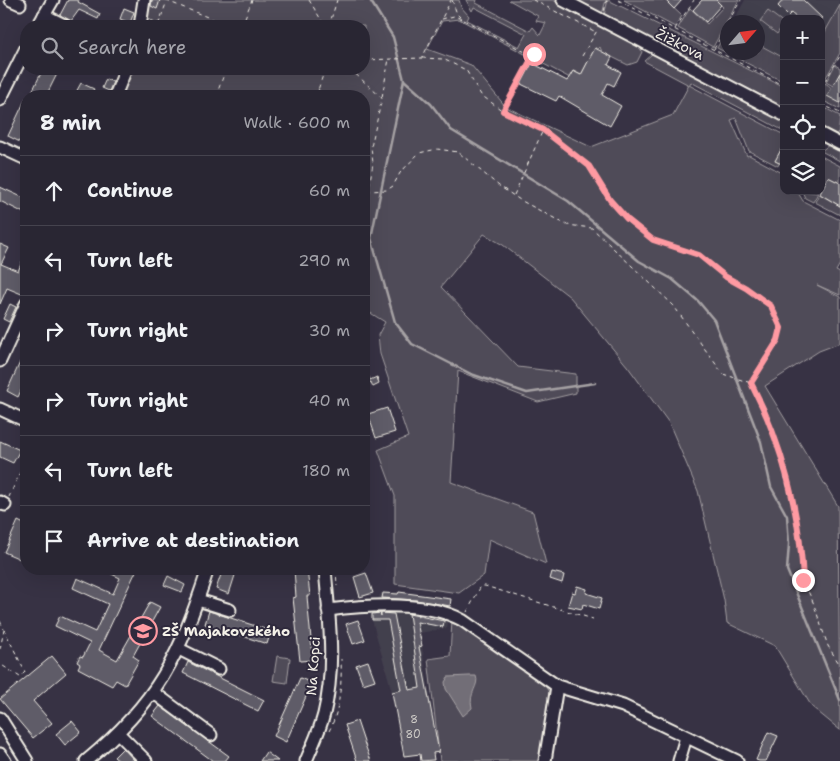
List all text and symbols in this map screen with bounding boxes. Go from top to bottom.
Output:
north arrow [720,15,765,60]
map controls [780,15,825,195]
button: + [780,15,825,60]
search box [20,20,370,75]
street label: Žižkova [653,24,707,64]
icon: search [38,34,66,62]
text: Search here [78,35,187,60]
route start [523,43,546,66]
button: − [780,60,825,105]
button: locate [780,105,825,150]
text: 8 min [40,109,101,137]
text: Walk · 600 m [244,112,350,133]
button: layers [780,150,825,195]
icon: ahead [40,177,68,205]
text: Continue [87,178,173,203]
text: 60 m [309,180,350,201]
icon: left [40,247,68,275]
text: Turn left [87,248,173,273]
text: 290 m [298,250,350,271]
icon: right [40,317,68,345]
text: Turn right [87,318,188,343]
text: 30 m [309,320,350,341]
icon: right [40,387,68,415]
text: Turn right [87,388,188,413]
text: 40 m [308,390,350,411]
icon: left [40,457,68,485]
text: Turn left [87,458,173,483]
text: 180 m [302,460,350,481]
icon: arrive [40,527,68,555]
text: Arrive at destination [87,528,299,553]
route end [792,569,815,592]
school or university icon: ZŠ Majakovského [128,616,158,646]
place label: ZŠ Majakovského [162,622,290,640]
street label: Na Kopci [302,636,324,696]
house number: 8 [410,712,418,727]
house number: 80 [405,727,421,742]

